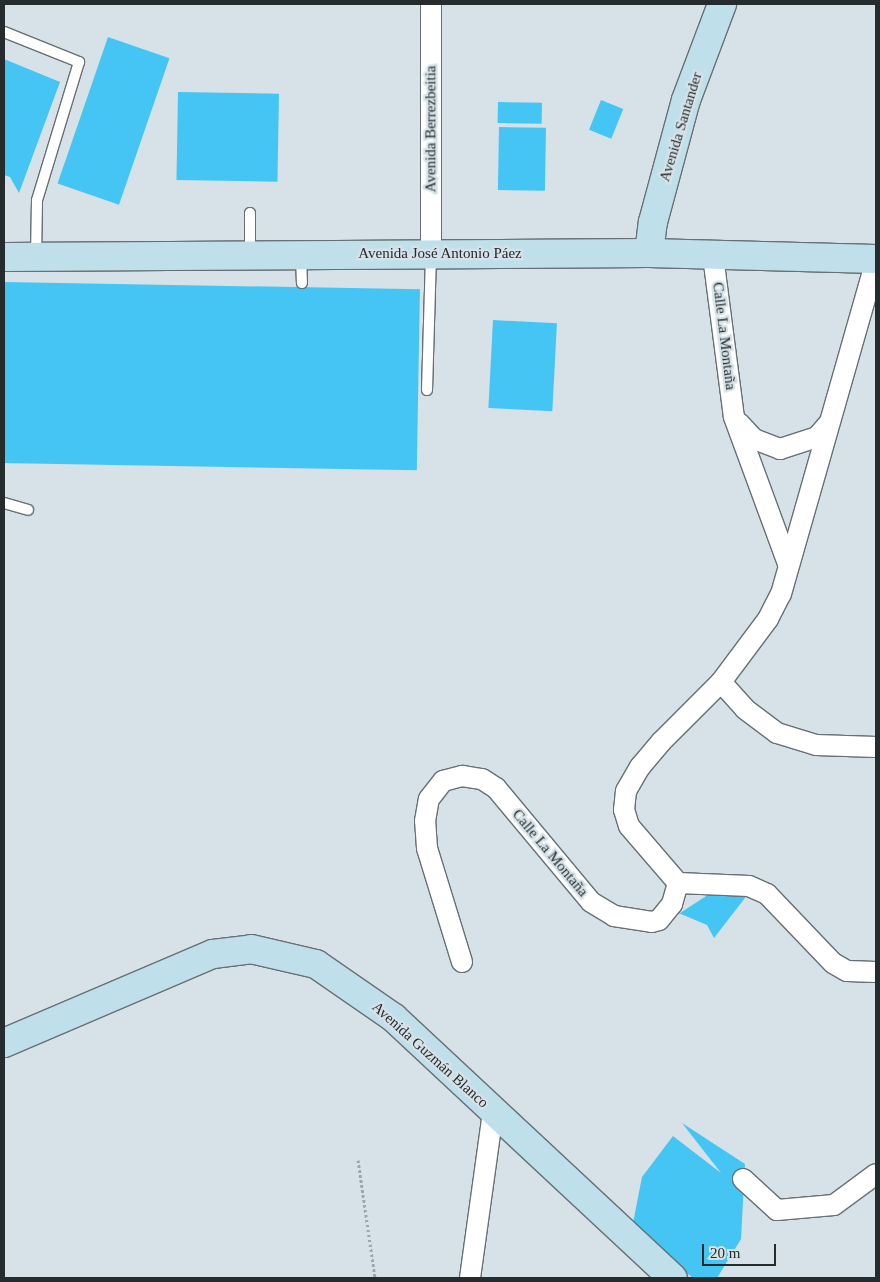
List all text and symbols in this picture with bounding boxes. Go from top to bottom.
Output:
street label: Avenida Berrezbeitia [422,66,440,192]
street label: Avenida Santander [656,70,706,184]
street label: Avenida José Antonio Páez [358,245,522,263]
street label: Calle La Montaña [708,281,740,391]
street label: Calle La Montaña [508,806,592,900]
street label: Avenida Guzmán Blanco [368,998,492,1112]
scale bar [705,1234,779,1266]
text: 20 m [710,1245,740,1261]

